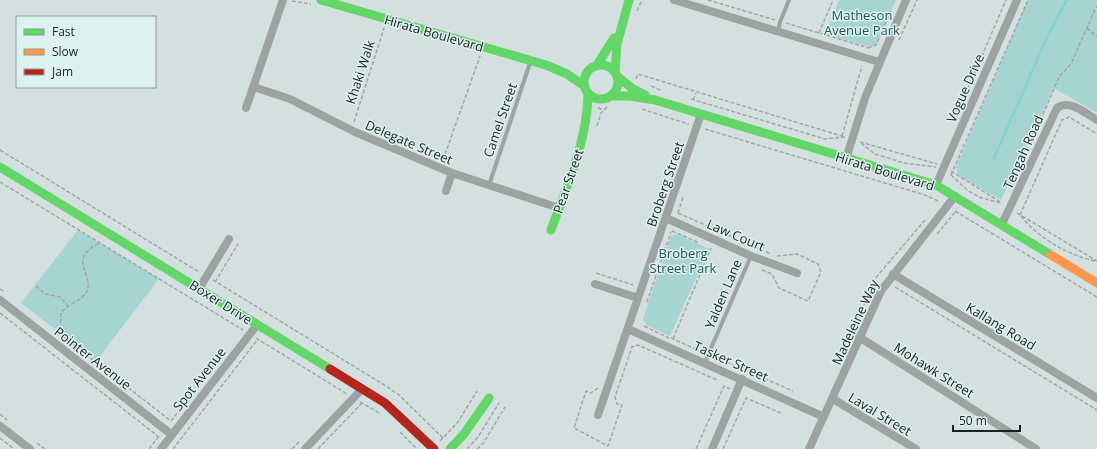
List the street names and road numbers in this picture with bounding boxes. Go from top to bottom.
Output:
street label: Hirata Boulevard [382,10,486,56]
street label: Khaki Walk [341,38,379,106]
street label: Vogue Drive [942,51,988,125]
street label: Camel Street [479,80,521,160]
street label: Tengah Road [999,112,1047,192]
street label: Delegate Street [363,116,456,169]
street label: Broberg Street [642,139,688,229]
street label: Pear Street [549,146,588,216]
street label: Hirata Boulevard [833,147,937,195]
street label: Law Court [704,215,768,255]
street label: Yalden Lane [700,257,746,331]
street label: Boxer Drive [186,276,256,328]
street label: Madeleine Way [827,276,883,368]
street label: Kallang Road [963,298,1039,354]
street label: Pointer Avenue [51,322,135,394]
street label: Tasker Street [691,337,771,386]
street label: Mohawk Street [891,338,978,402]
street label: Spot Avenue [168,343,230,415]
street label: Laval Street [845,388,915,440]

